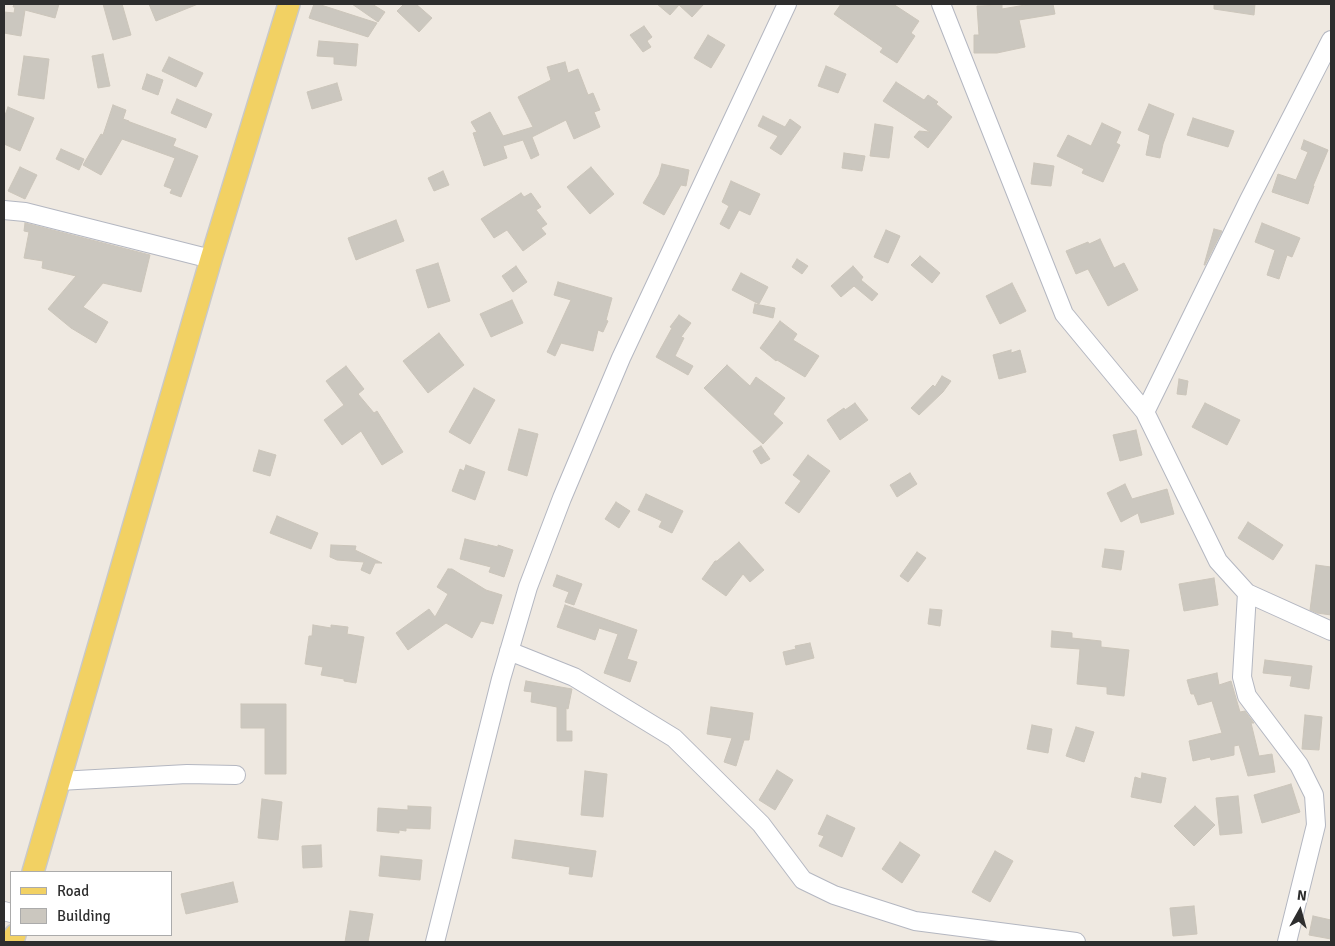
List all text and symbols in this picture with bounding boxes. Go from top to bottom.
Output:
legend [10,871,172,936]
text: Road [57,882,89,900]
north arrow [1275,886,1325,936]
text: N [1296,887,1308,905]
text: Building [57,907,111,925]

